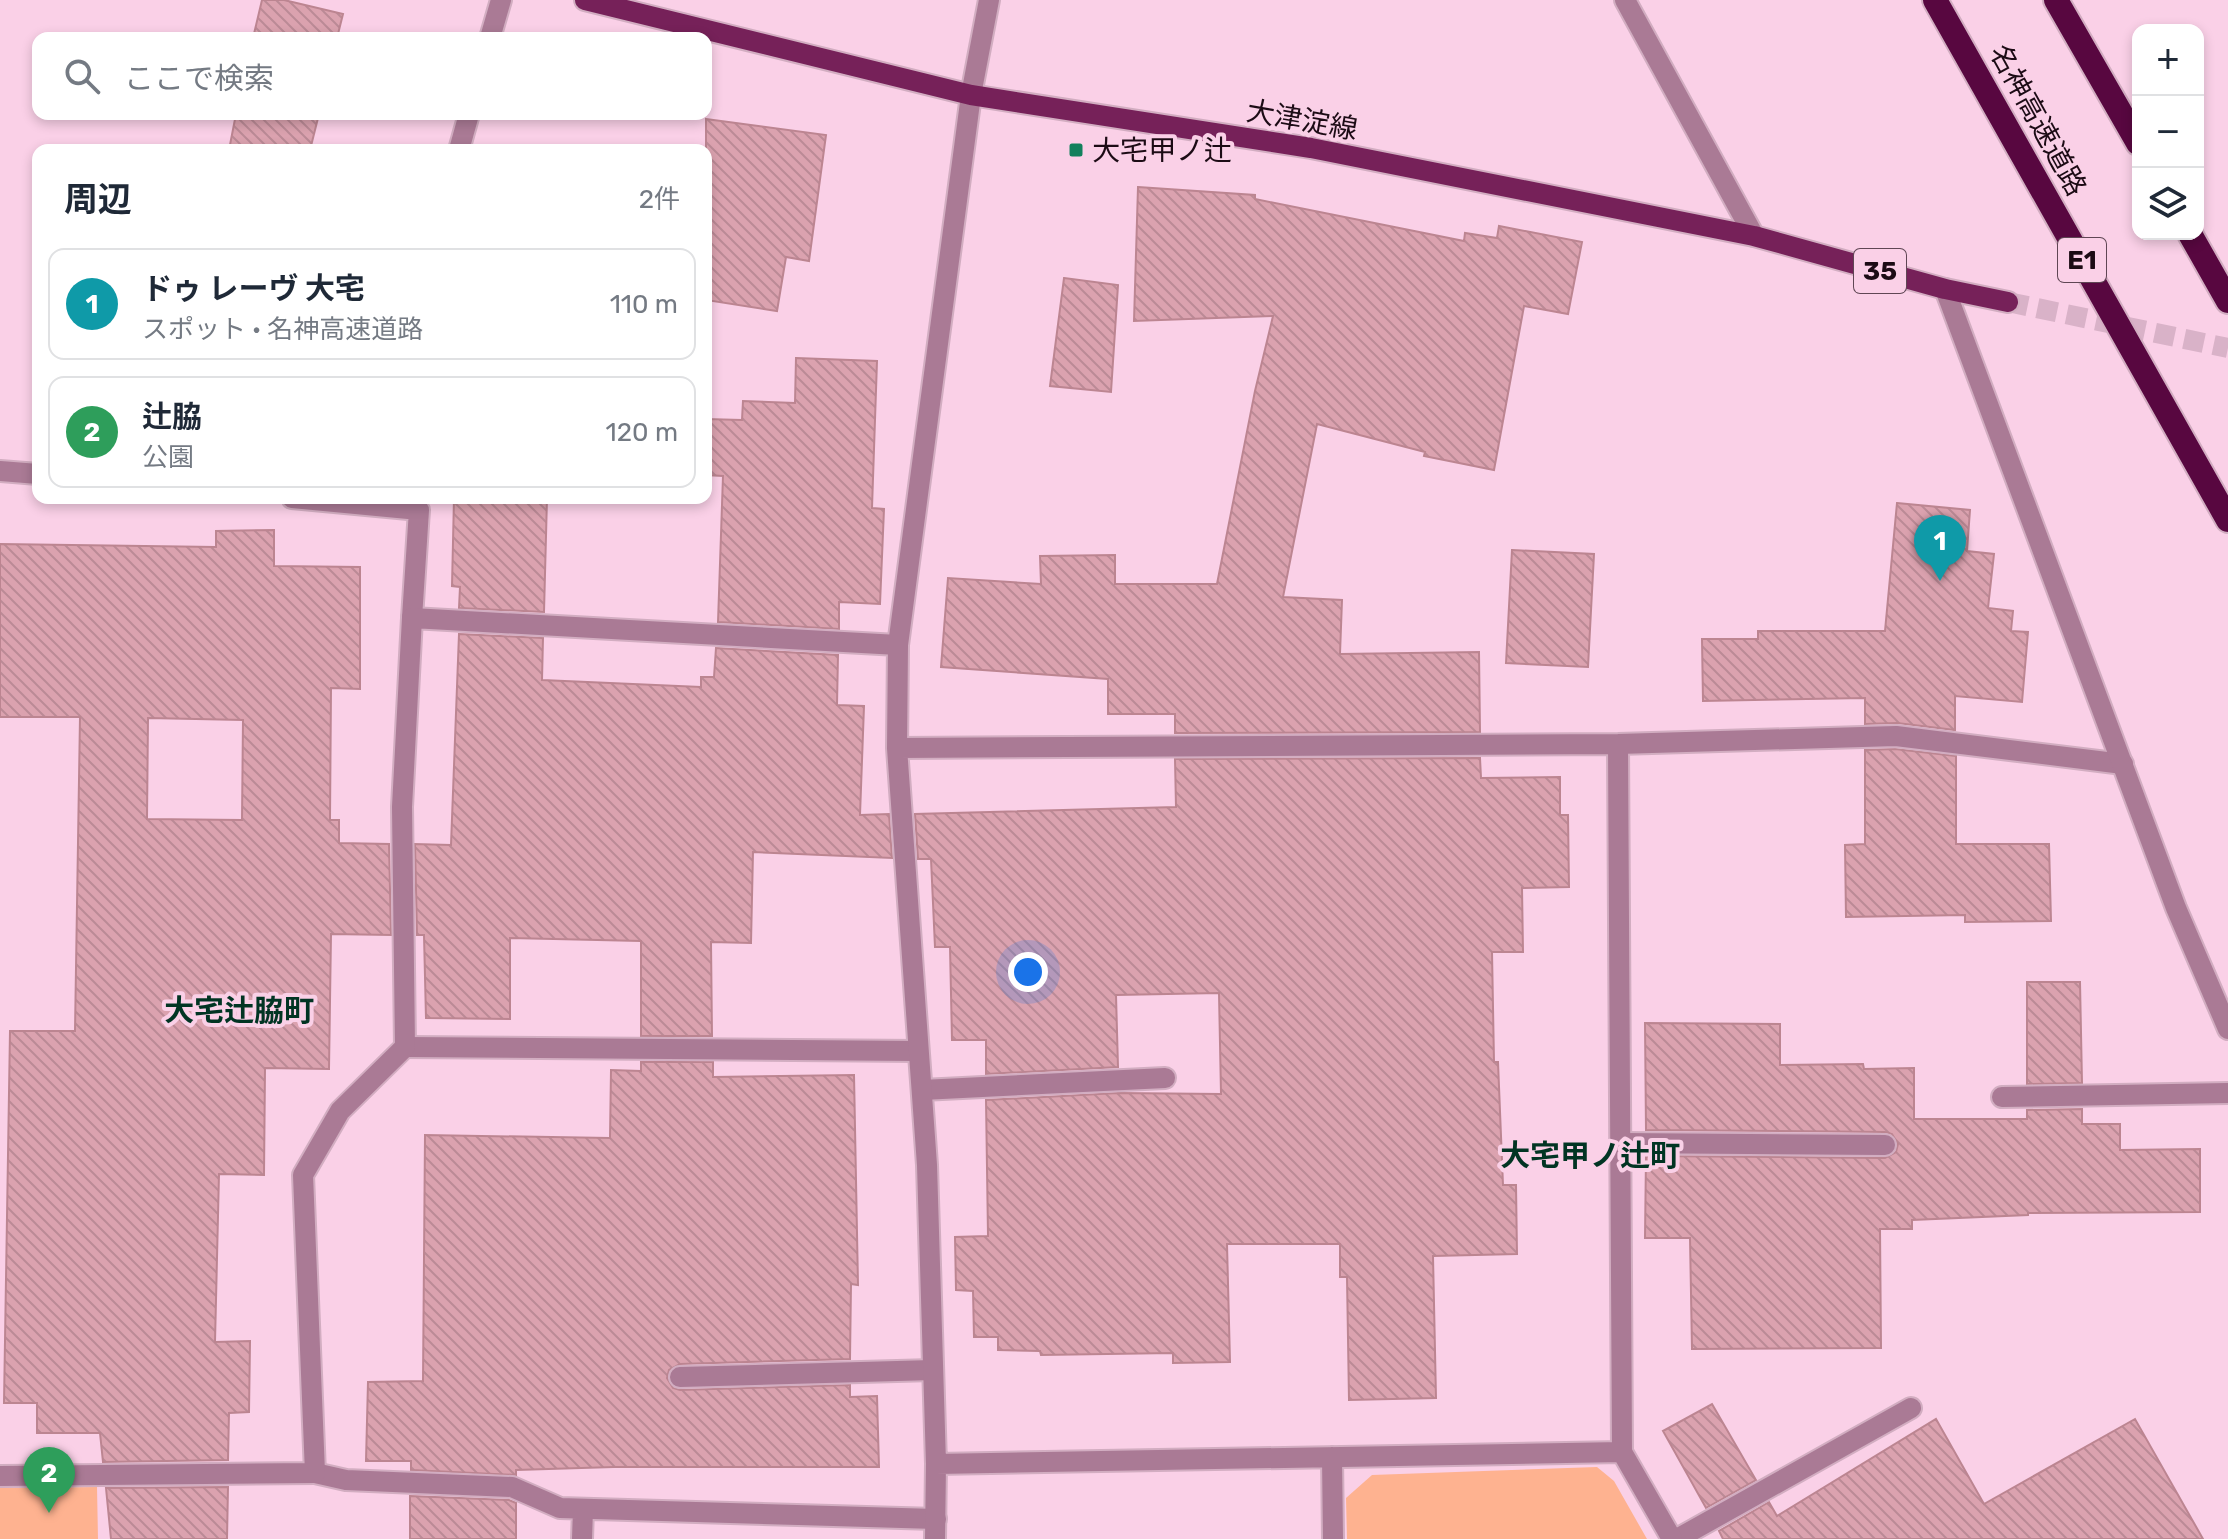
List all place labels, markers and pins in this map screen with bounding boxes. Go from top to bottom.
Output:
place label: 大宅甲ノ辻 [1092,134,1232,167]
marker: 大宅甲ノ辻 [1067,141,1085,159]
pin: 1 [1914,515,1966,581]
pin: 2 [23,1447,75,1513]

